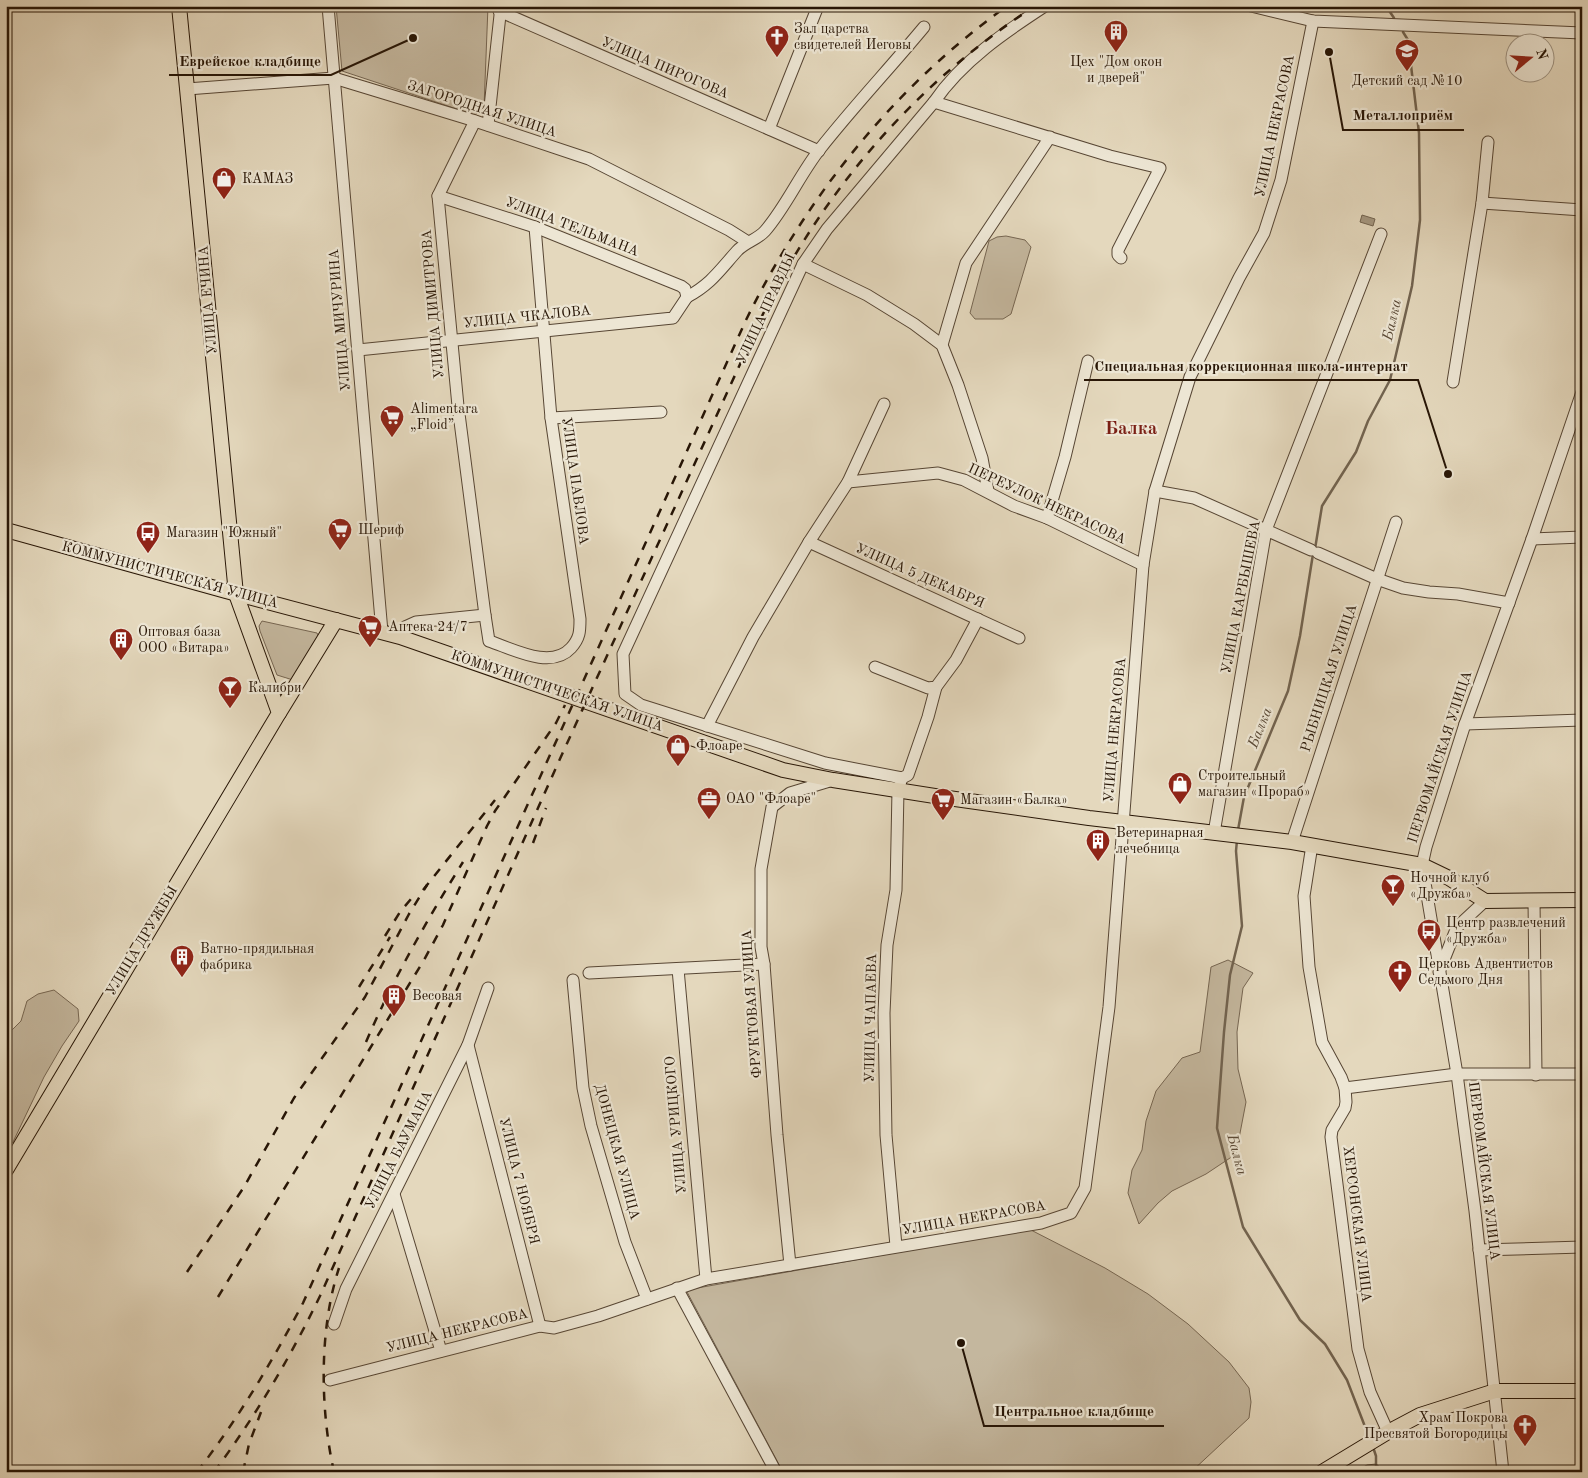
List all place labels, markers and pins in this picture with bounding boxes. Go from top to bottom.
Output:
building icon: Цех "Дом окон и дверей" [1103,19,1129,53]
place label: Зал царства свидетелей Иеговы [794,22,911,52]
church icon: Зал царства свидетелей Иеговы [764,24,790,58]
school or university icon: Детский сад №10 [1394,38,1420,72]
callout: Еврейское кладбище [169,45,331,75]
place label: Цех "Дом окон и дверей" [1070,55,1162,85]
place label: Детский сад №10 [1352,74,1462,88]
callout: Металлоприём [1343,100,1464,130]
shop icon: КАМАЗ [211,166,237,200]
place label: КАМАЗ [242,172,293,186]
callout: Специальная коррекционная школа-интернат [1084,350,1418,380]
place label: Alimentara „Floid” [410,402,478,432]
supermarket icon: Alimentara „Floid” [379,404,405,438]
supermarket icon: Шериф [327,517,353,551]
bus stop icon: Магазин "Южный" [135,520,161,554]
place label: Шериф [358,523,404,538]
place label: Магазин "Южный" [166,526,282,540]
supermarket icon: Аптека 24/7 [357,614,383,648]
place label: Аптека 24/7 [388,620,468,634]
place label: Оптовая база ООО «Витара» [138,625,230,655]
building icon: Оптовая база ООО «Витара» [108,627,134,661]
bar icon: Калибри [217,675,243,709]
place label: Калибри [248,681,301,695]
shop icon: Флоаре [665,733,691,767]
place label: Флоаре [696,739,742,753]
place label: Строительный магазин «Прораб» [1198,769,1311,799]
shop icon: Строительный магазин «Прораб» [1167,771,1193,805]
office icon: ОАО "Флоаре" [696,786,722,820]
supermarket icon: Магазин «Балка» [930,787,956,821]
place label: ОАО "Флоаре" [726,792,816,806]
place label: Магазин «Балка» [960,793,1068,807]
place label: Ветеринарная лечебница [1116,826,1204,856]
building icon: Ветеринарная лечебница [1085,828,1111,862]
place label: Ночной клуб «Дружба» [1410,871,1490,901]
bar icon: Ночной клуб «Дружба» [1380,873,1406,907]
place label: Центр развлечений «Дружба» [1446,916,1566,946]
bus stop icon: Центр развлечений «Дружба» [1416,918,1442,952]
place label: Ватно-прядильная фабрика [200,942,314,973]
building icon: Ватно-прядильная фабрика [169,944,195,978]
place label: Церковь Адвентистов Седьмого Дня [1418,957,1553,987]
church icon: Церковь Адвентистов Седьмого Дня [1387,959,1413,993]
building icon: Весовая [381,983,407,1017]
place label: Весовая [412,989,462,1003]
callout: Центральное кладбище [984,1396,1164,1426]
place label: Храм Покрова Пресвятой Богородицы [1364,1411,1508,1441]
church icon: Храм Покрова Пресвятой Богородицы [1512,1413,1538,1447]

